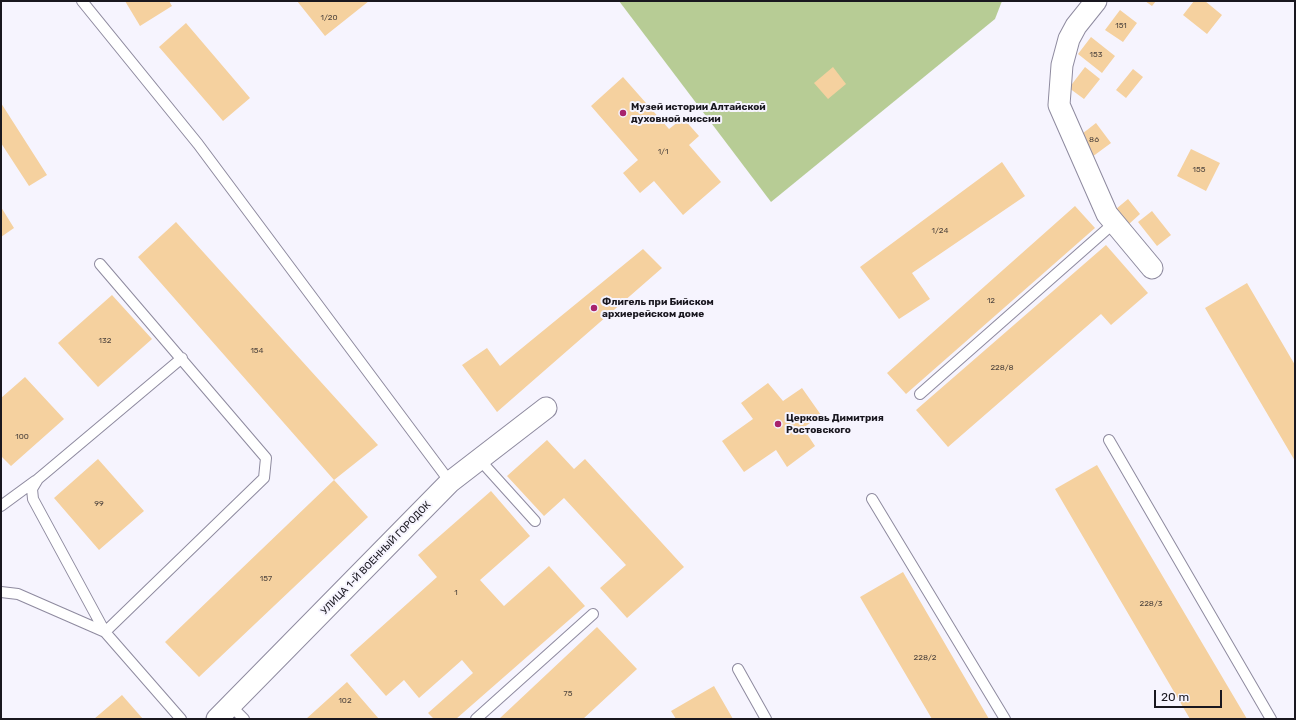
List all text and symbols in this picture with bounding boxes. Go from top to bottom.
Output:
house number: 1/20 [321,13,337,23]
house number: 151 [1115,21,1127,31]
house number: 153 [1090,50,1102,60]
place label: Музей истории Алтайской духовной миссии [631,101,766,124]
marker: Музей истории Алтайской духовной миссии [618,108,628,118]
house number: 86 [1089,135,1099,145]
house number: 1/1 [658,147,668,157]
house number: 155 [1193,165,1205,175]
house number: 1/24 [932,226,948,236]
place label: Флигель при Бийском архиерейском доме [602,296,714,320]
house number: 12 [987,296,995,306]
marker: Флигель при Бийском архиерейском доме [589,303,599,313]
house number: 132 [99,336,111,346]
house number: 154 [250,346,264,356]
house number: 228/8 [990,363,1014,373]
place label: Церковь Димитрия Ростовского [786,412,884,436]
marker: Церковь Димитрия Ростовского [773,419,783,429]
house number: 100 [15,432,29,442]
house number: 99 [94,499,104,509]
street label: УЛИЦА 1-Й ВОЕННЫЙ ГОРОДОК [319,499,433,617]
house number: 157 [260,574,272,584]
house number: 1 [454,588,458,598]
house number: 228/3 [1139,599,1163,609]
house number: 228/2 [914,653,936,663]
scale bar [1156,682,1224,708]
house number: 75 [564,689,572,699]
text: 20 m [1161,690,1189,704]
house number: 102 [338,696,352,706]

